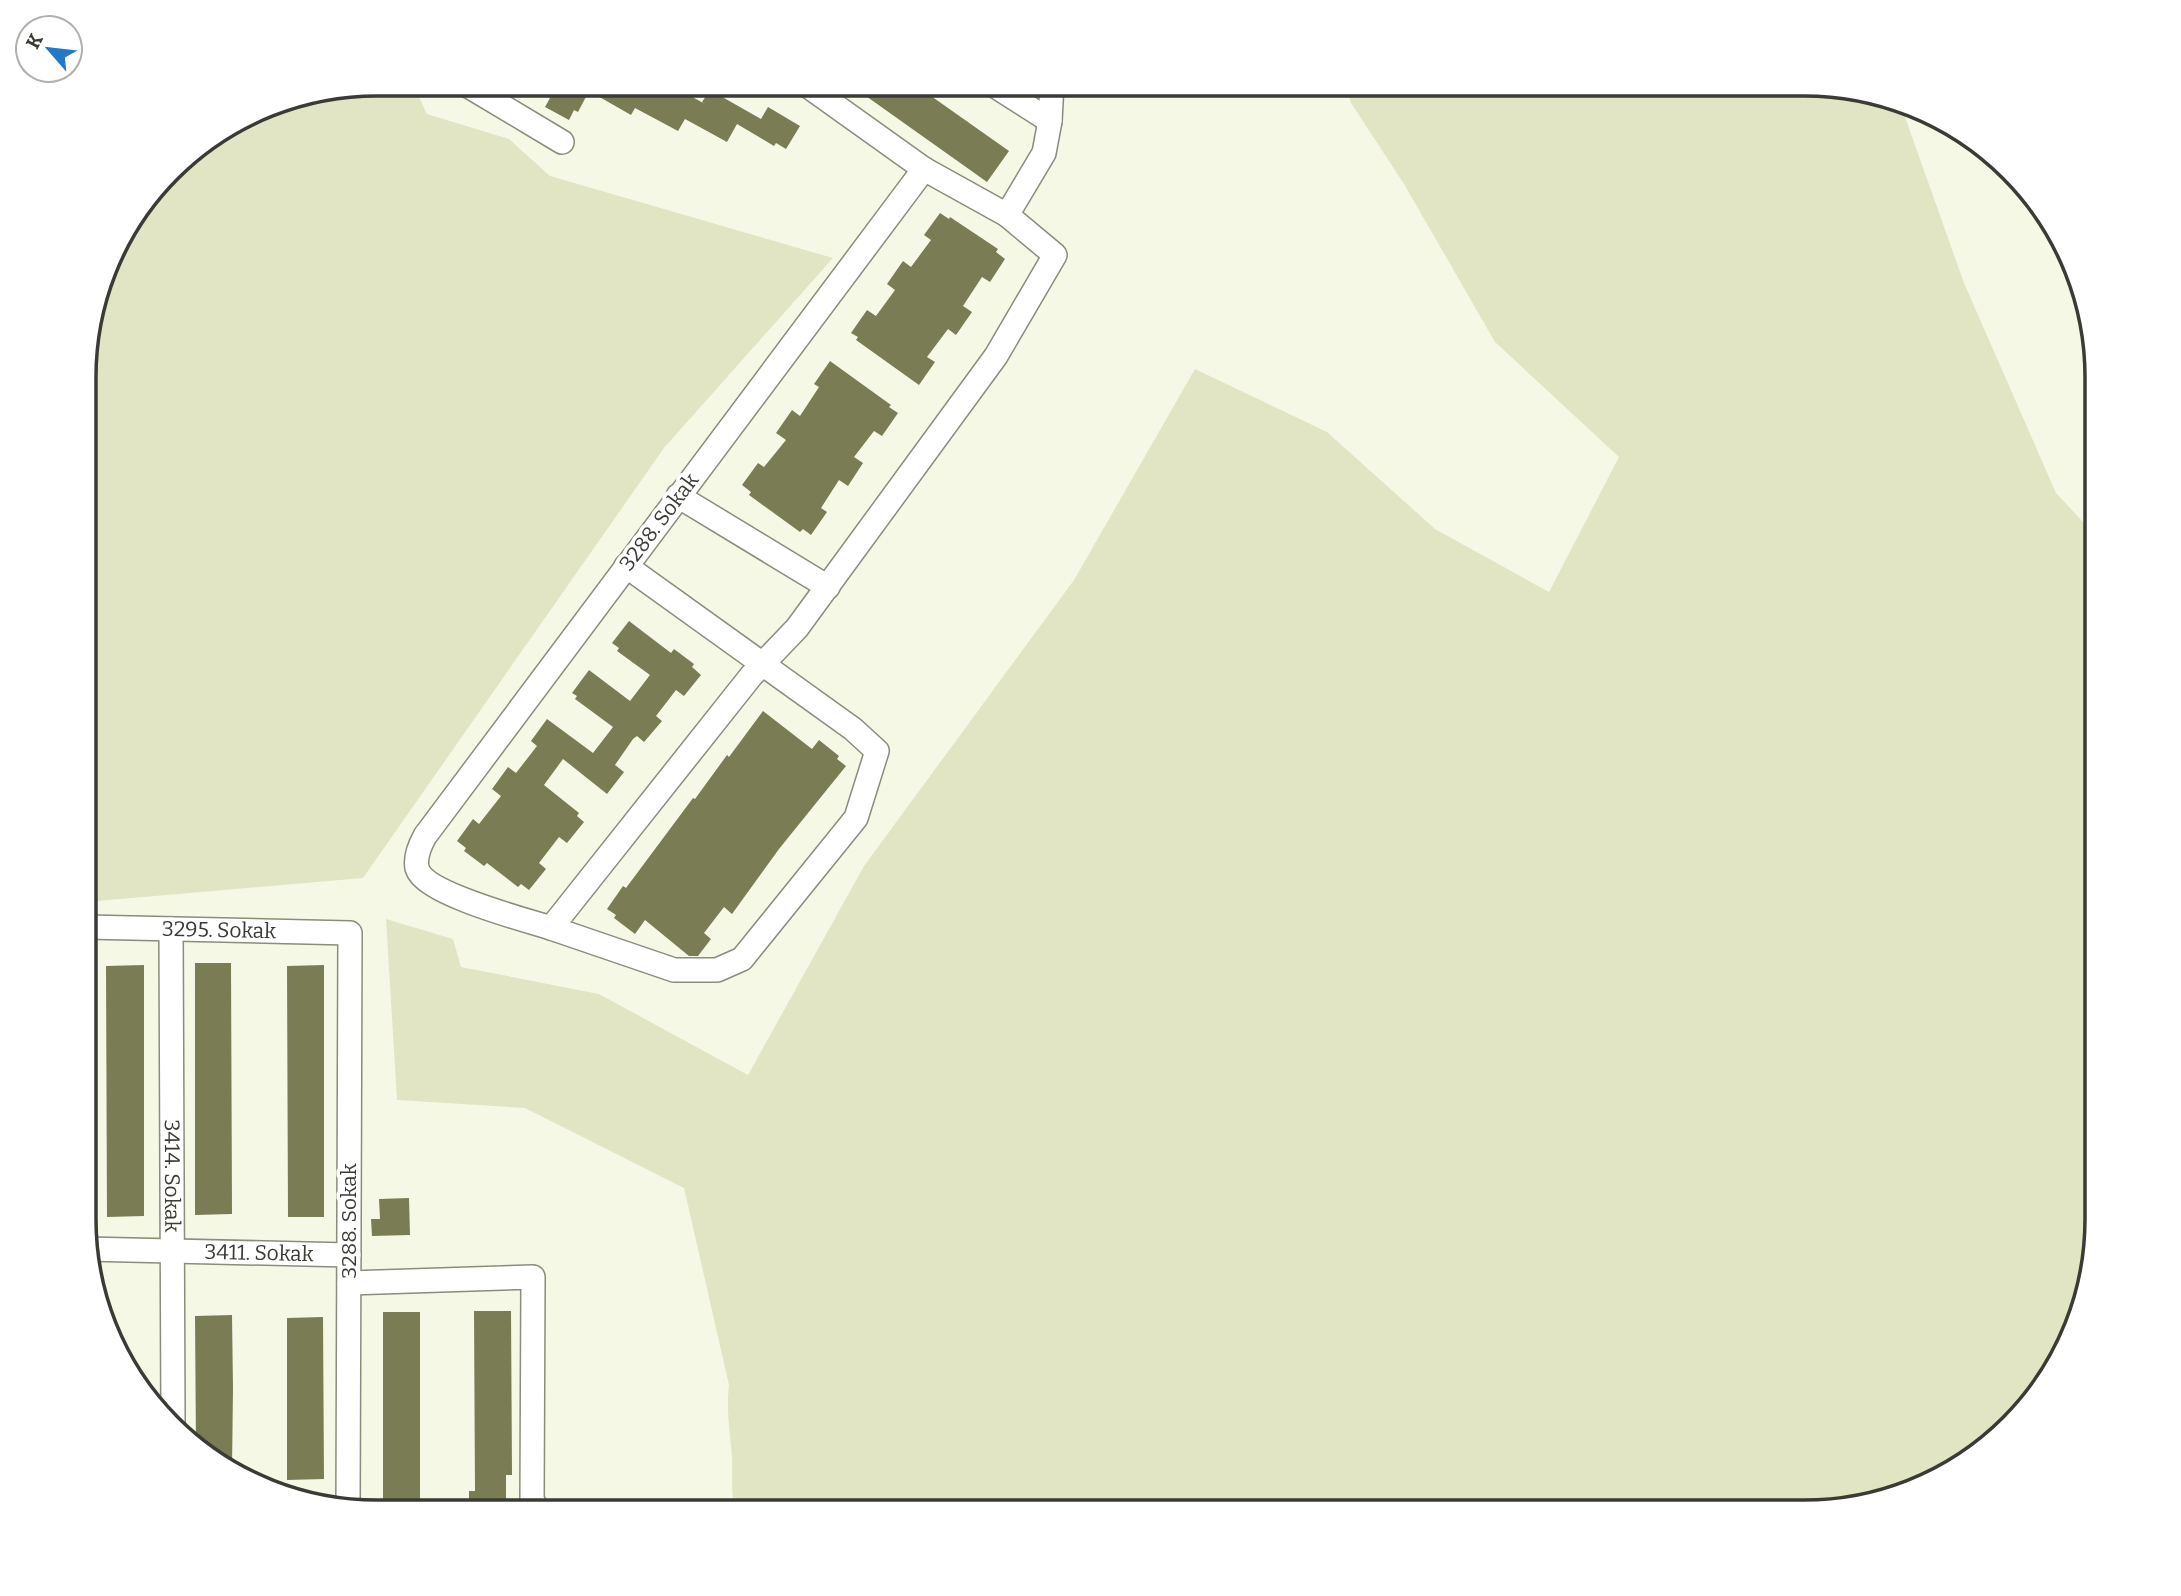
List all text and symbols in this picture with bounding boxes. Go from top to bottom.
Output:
north arrow [14,14,84,84]
text: K [21,30,48,53]
street label: 3288. Sokak [614,468,704,576]
street label: 3295. Sokak [162,916,276,944]
street label: 3414. Sokak [159,1120,185,1233]
street label: 3288. Sokak [336,1163,362,1279]
street label: 3411. Sokak [204,1239,314,1267]

